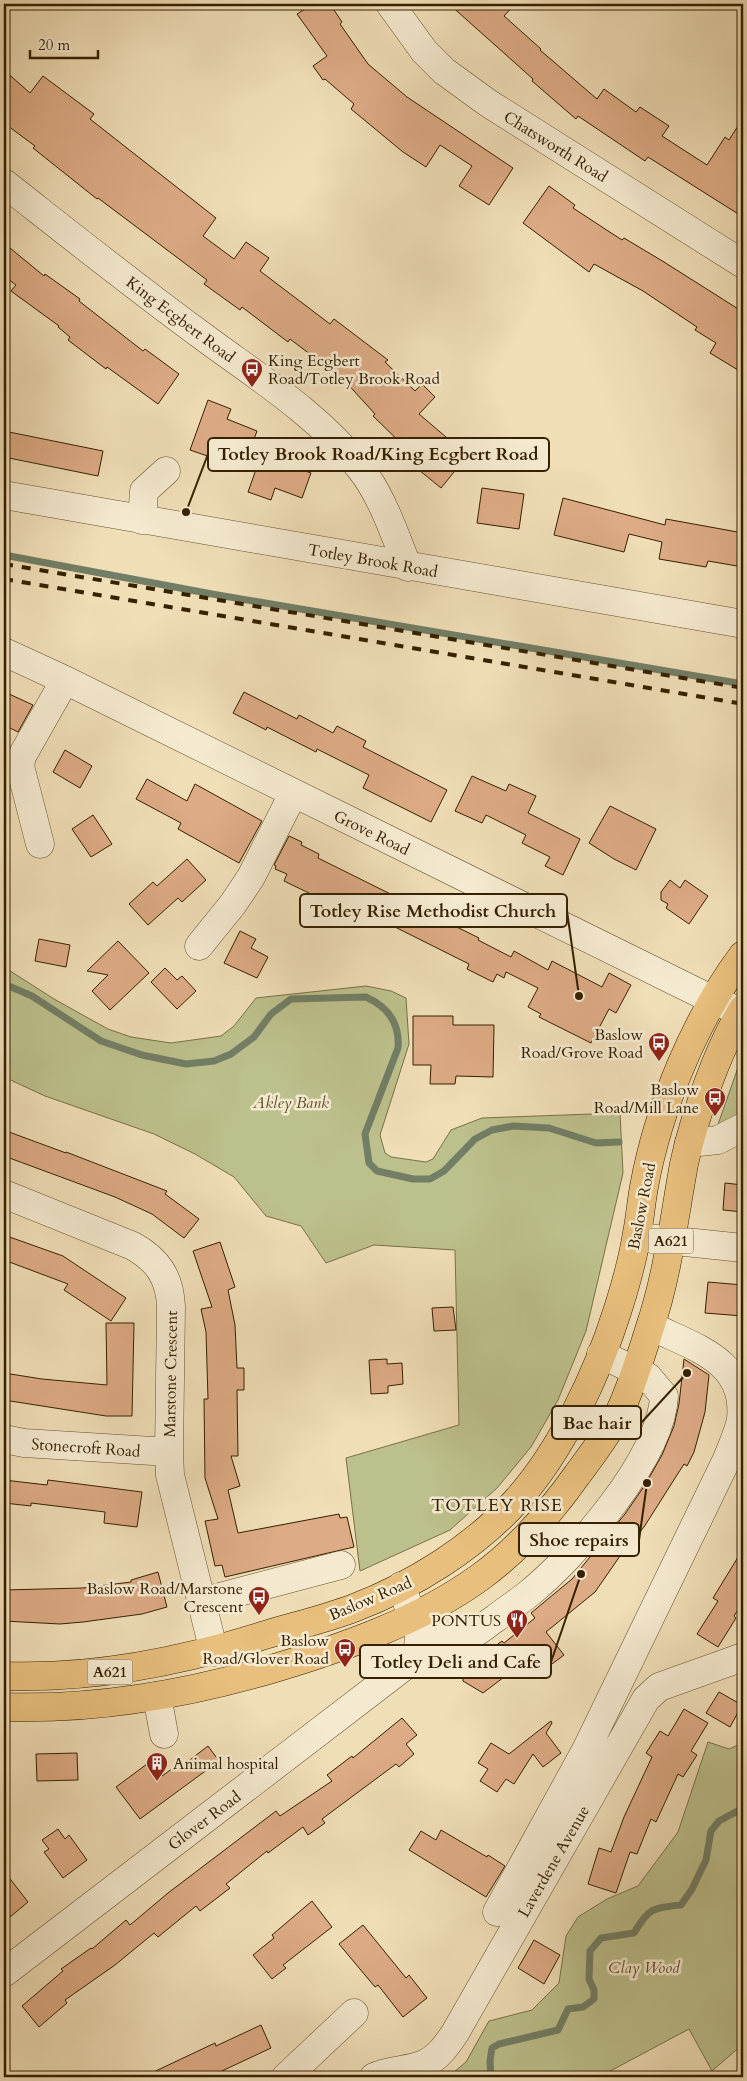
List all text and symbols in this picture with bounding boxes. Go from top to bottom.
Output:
scale bar [30,28,98,60]
text: 20 m [38,35,70,55]
street label: Chatsworth Road [499,106,612,188]
street label: King Ecgbert Road [121,272,240,368]
place label: King Ecgbert Road/Totley Brook Road [268,350,440,390]
bus stop icon: King Ecgbert Road/Totley Brook Road [240,357,264,388]
callout: Totley Brook Road/King Ecgbert Road [208,438,549,471]
text: Totley Brook Road/King Ecgbert Road [217,442,539,467]
street label: Totley Brook Road [306,539,440,583]
street label: Grove Road [330,805,414,861]
callout: Totley Rise Methodist Church [300,894,567,927]
text: Totley Rise Methodist Church [310,899,556,924]
place label: Baslow Road/Grove Road [521,1024,643,1064]
bus stop icon: Baslow Road/Grove Road [647,1031,671,1062]
place label: Baslow Road/Mill Lane [594,1079,699,1119]
bus stop icon: Baslow Road/Mill Lane [703,1086,727,1117]
park label: Akley Bank [252,1092,329,1114]
street label: Baslow Road [623,1160,661,1252]
road number: A621 [648,1228,694,1254]
street label: Marstone Crescent [159,1310,183,1438]
callout: Bae hair [552,1406,641,1439]
text: Bae hair [563,1411,632,1436]
street label: Stonecroft Road [31,1433,142,1463]
district label: TOTLEY RISE [431,1493,563,1518]
callout: Shoe repairs [519,1523,639,1556]
text: Shoe repairs [529,1528,629,1553]
street label: Baslow Road [326,1571,416,1626]
place label: Baslow Road/Marstone Crescent [86,1578,243,1618]
bus stop icon: Baslow Road/Marstone Crescent [247,1585,271,1616]
restaurant icon: PONTUS [505,1608,529,1639]
place label: PONTUS [431,1610,501,1632]
place label: Baslow Road/Glover Road [203,1630,329,1670]
bus stop icon: Baslow Road/Glover Road [333,1637,357,1668]
callout: Totley Deli and Cafe [360,1645,551,1678]
text: Totley Deli and Cafe [371,1650,541,1675]
road number: A621 [88,1660,132,1684]
building icon: Animal hospital [145,1751,169,1782]
place label: Animal hospital [173,1753,279,1775]
street label: Glover Road [164,1786,246,1855]
street label: Laverdene Avenue [513,1801,595,1922]
park label: Clay Wood [608,1957,681,1979]

